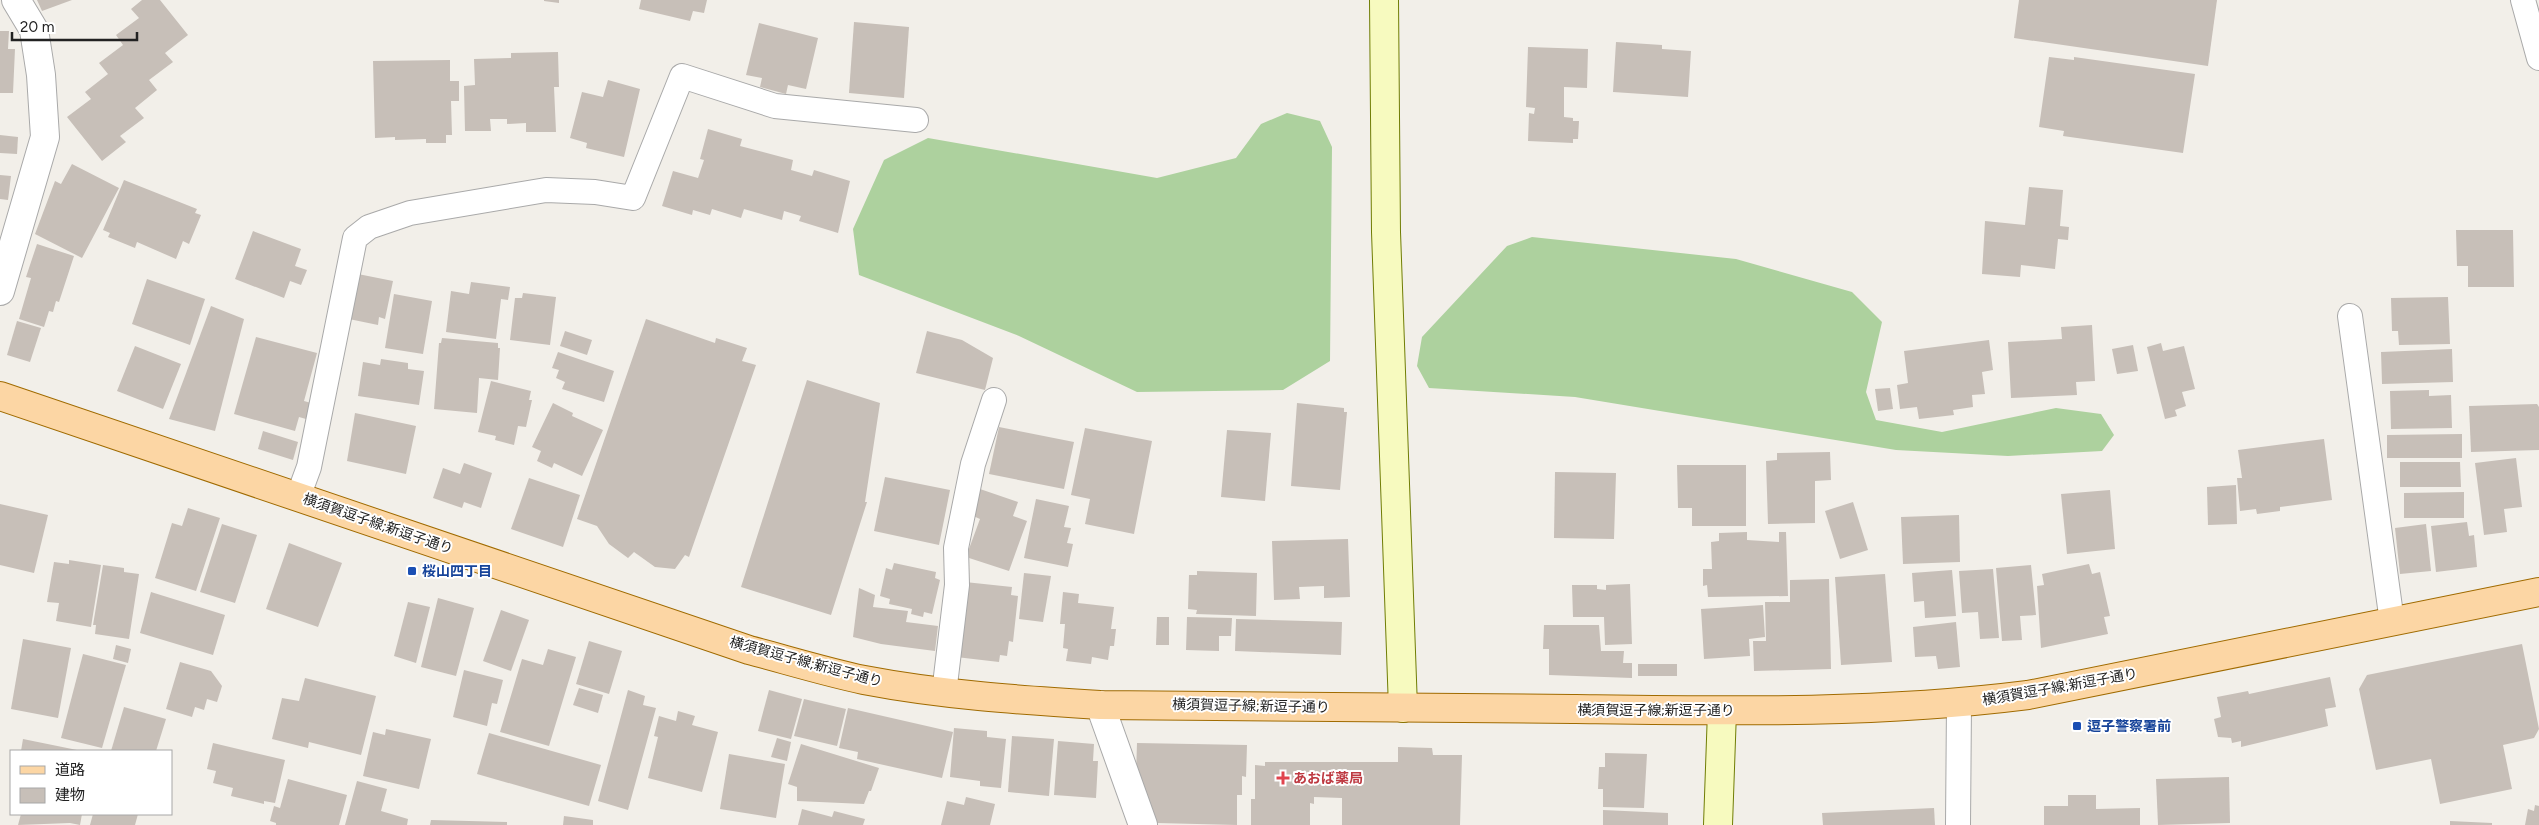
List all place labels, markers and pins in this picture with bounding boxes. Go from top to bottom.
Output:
place label: 桜山四丁目 [422,563,492,580]
marker: 桜山四丁目 [406,565,418,577]
place label: 逗子警察署前 [2087,718,2171,735]
marker: 逗子警察署前 [2071,720,2083,732]
place label: あおば薬局 [1293,770,1363,787]
marker: あおば薬局 [1277,772,1289,784]

